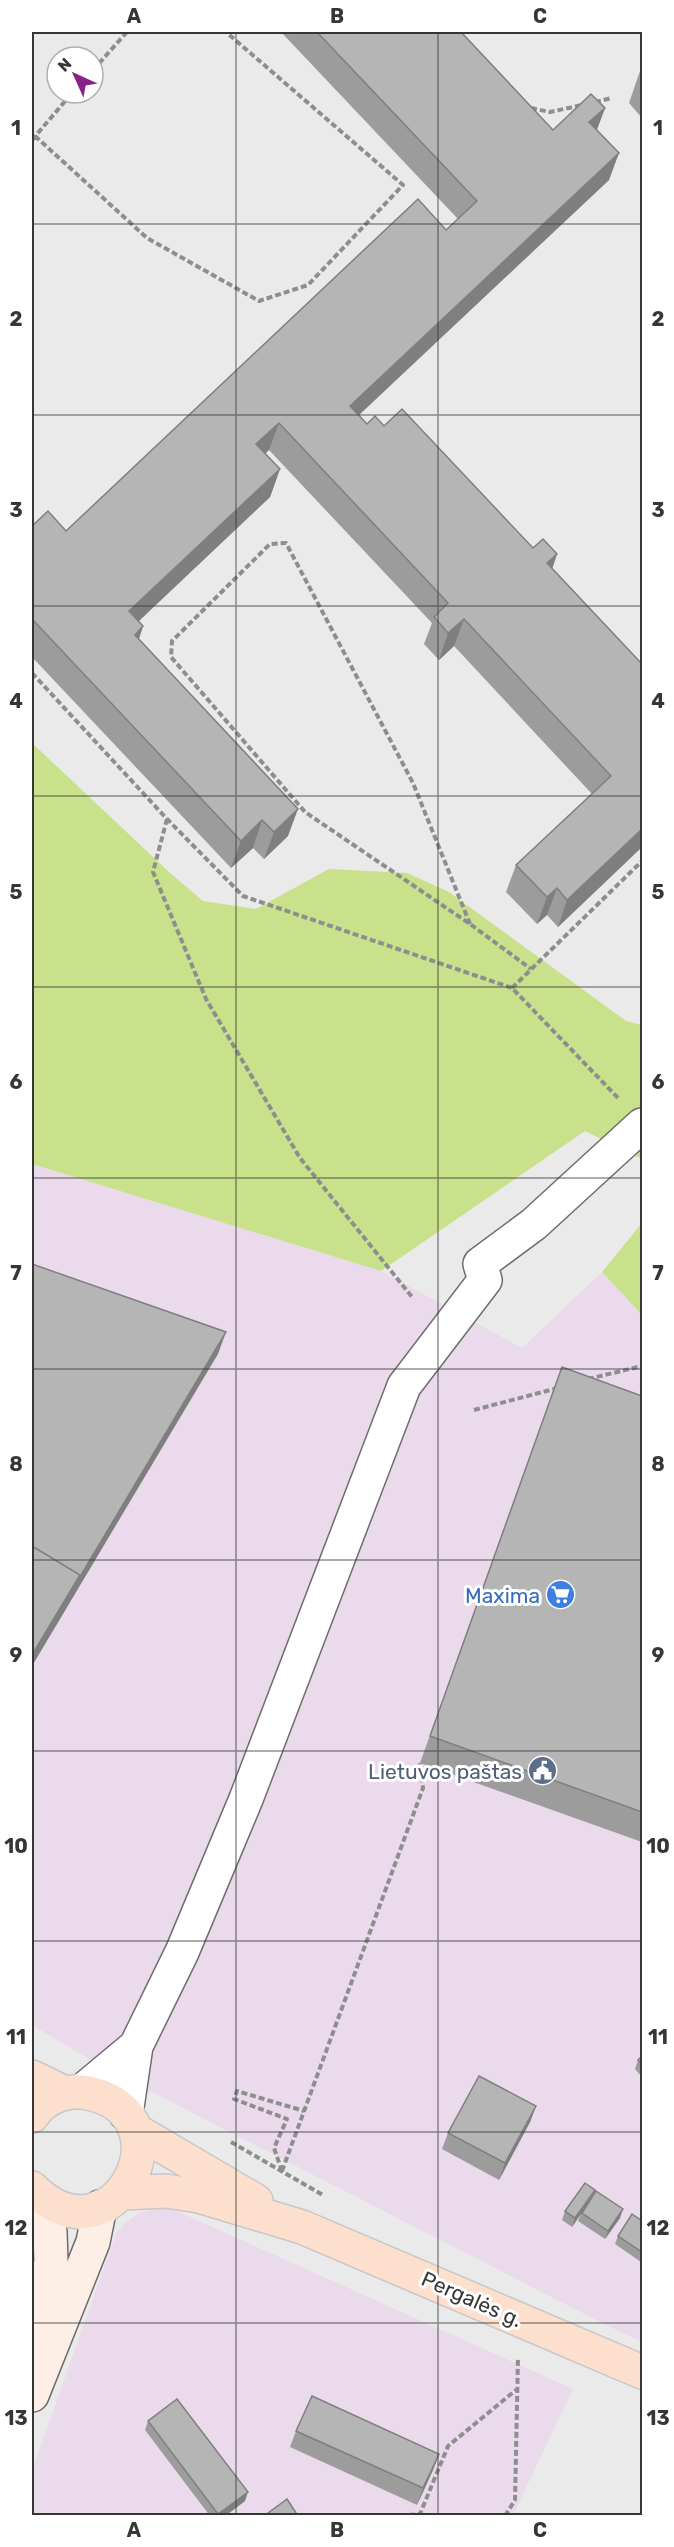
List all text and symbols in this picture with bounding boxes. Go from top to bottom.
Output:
text: A [127,4,142,28]
text: B [330,4,344,28]
text: C [533,4,547,28]
north arrow [45,45,105,105]
text: N [54,54,76,76]
text: 1 [11,116,21,140]
text: 1 [653,116,663,140]
text: 2 [10,307,23,331]
text: 2 [652,307,665,331]
text: 3 [9,498,23,522]
text: 3 [651,498,665,522]
text: 4 [9,689,23,713]
text: 4 [651,689,665,713]
text: 5 [10,880,23,904]
text: 5 [652,880,665,904]
text: 6 [9,1070,23,1094]
text: 6 [651,1070,665,1094]
text: 7 [10,1261,22,1285]
text: 7 [652,1261,664,1285]
text: 8 [9,1452,23,1476]
text: 8 [651,1452,665,1476]
supermarket icon: Maxima [545,1579,577,1611]
place label: Maxima [465,1583,540,1608]
text: 9 [10,1643,23,1667]
text: 9 [652,1643,665,1667]
public building icon: Lietuvos paštas [527,1755,559,1787]
place label: Lietuvos paštas [368,1759,522,1784]
text: 10 [4,1834,28,1858]
text: 10 [646,1834,670,1858]
text: 11 [6,2025,26,2049]
text: 11 [648,2025,668,2049]
text: 12 [5,2216,27,2240]
text: 12 [647,2216,669,2240]
street label: Pergalės g. [418,2266,526,2332]
text: 13 [4,2406,28,2430]
text: 13 [646,2406,670,2430]
text: A [127,2518,142,2542]
text: B [330,2518,344,2542]
text: C [533,2518,547,2542]

